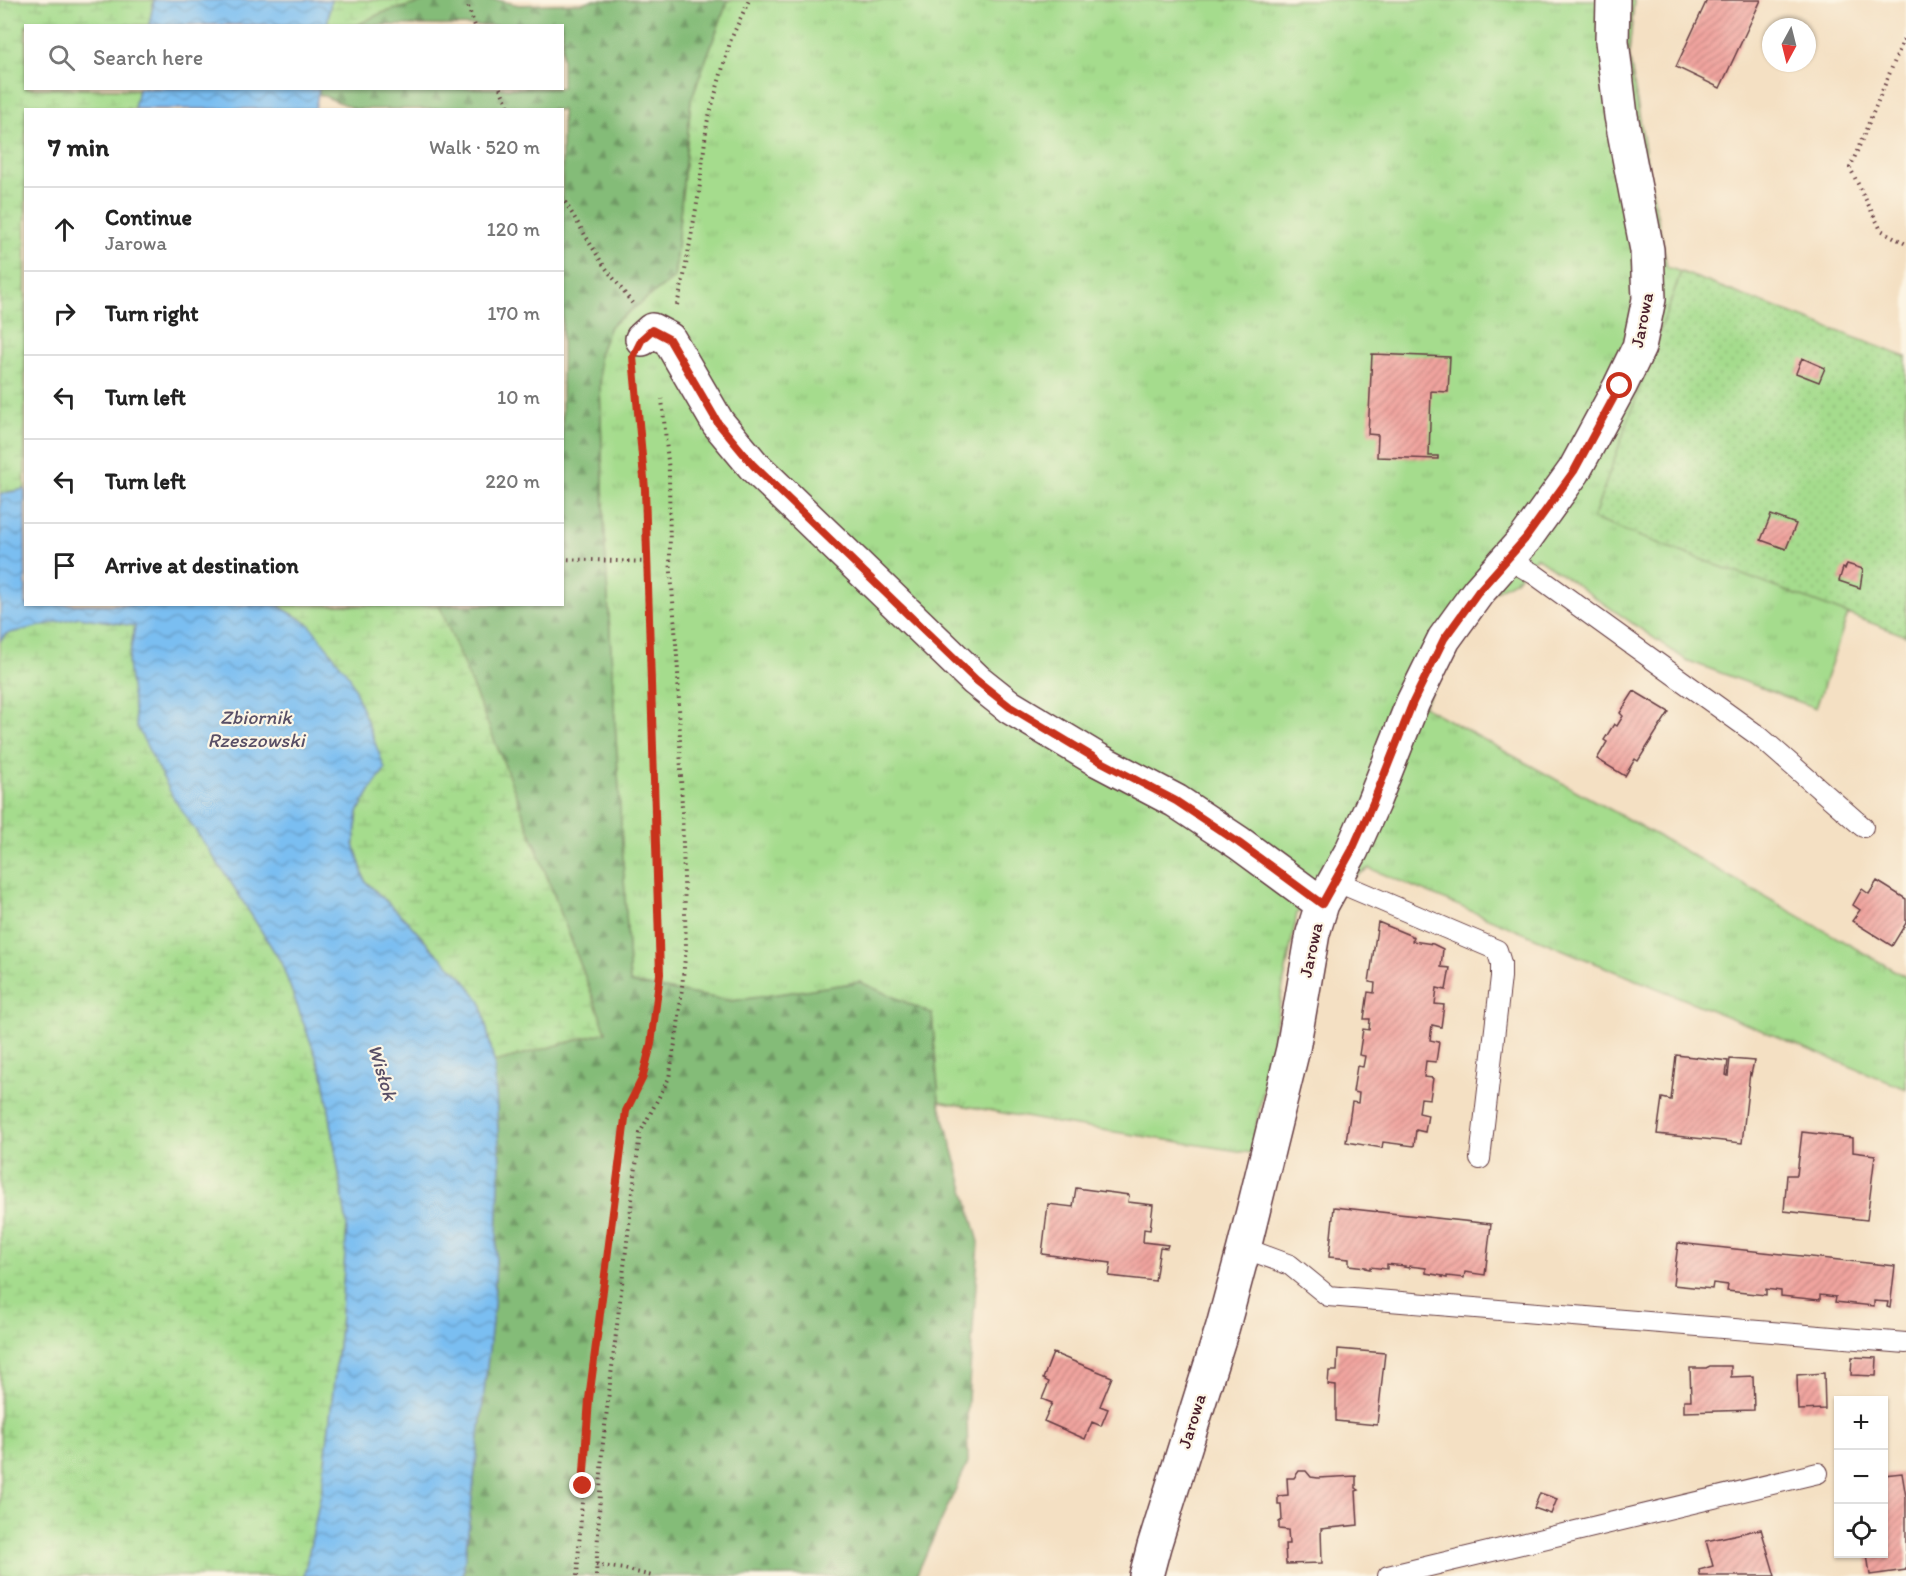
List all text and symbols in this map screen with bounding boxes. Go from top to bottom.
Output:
north arrow [1762,18,1816,72]
search box [24,24,564,90]
icon: search [45,41,78,74]
text: Search here [93,44,203,71]
text: 7 min [48,131,109,163]
text: Walk · 520 m [429,135,540,159]
text: Continue [105,204,192,231]
icon: ahead [48,213,81,246]
text: 120 m [487,217,540,241]
text: Jarowa [105,231,167,255]
street label: Jarowa [1626,290,1658,349]
icon: right [48,297,81,330]
text: Turn right [105,300,199,327]
text: 170 m [487,301,540,325]
route start [1606,372,1632,398]
icon: left [48,381,81,414]
text: Turn left [105,384,186,411]
text: 10 m [497,385,540,409]
icon: left [48,465,81,498]
text: Turn left [105,468,186,495]
text: 220 m [485,469,540,493]
icon: arrive [48,549,81,582]
text: Arrive at destination [105,552,299,579]
water label: Zbiornik Rzeszowski [207,705,307,752]
street label: Jarowa [1294,920,1328,980]
water label: Wisłok [363,1041,403,1105]
street label: Jarowa [1173,1391,1211,1451]
map controls [1834,1396,1888,1558]
button: + [1834,1396,1888,1450]
button: − [1834,1450,1888,1504]
route end [569,1472,595,1498]
button: locate [1834,1504,1888,1558]

